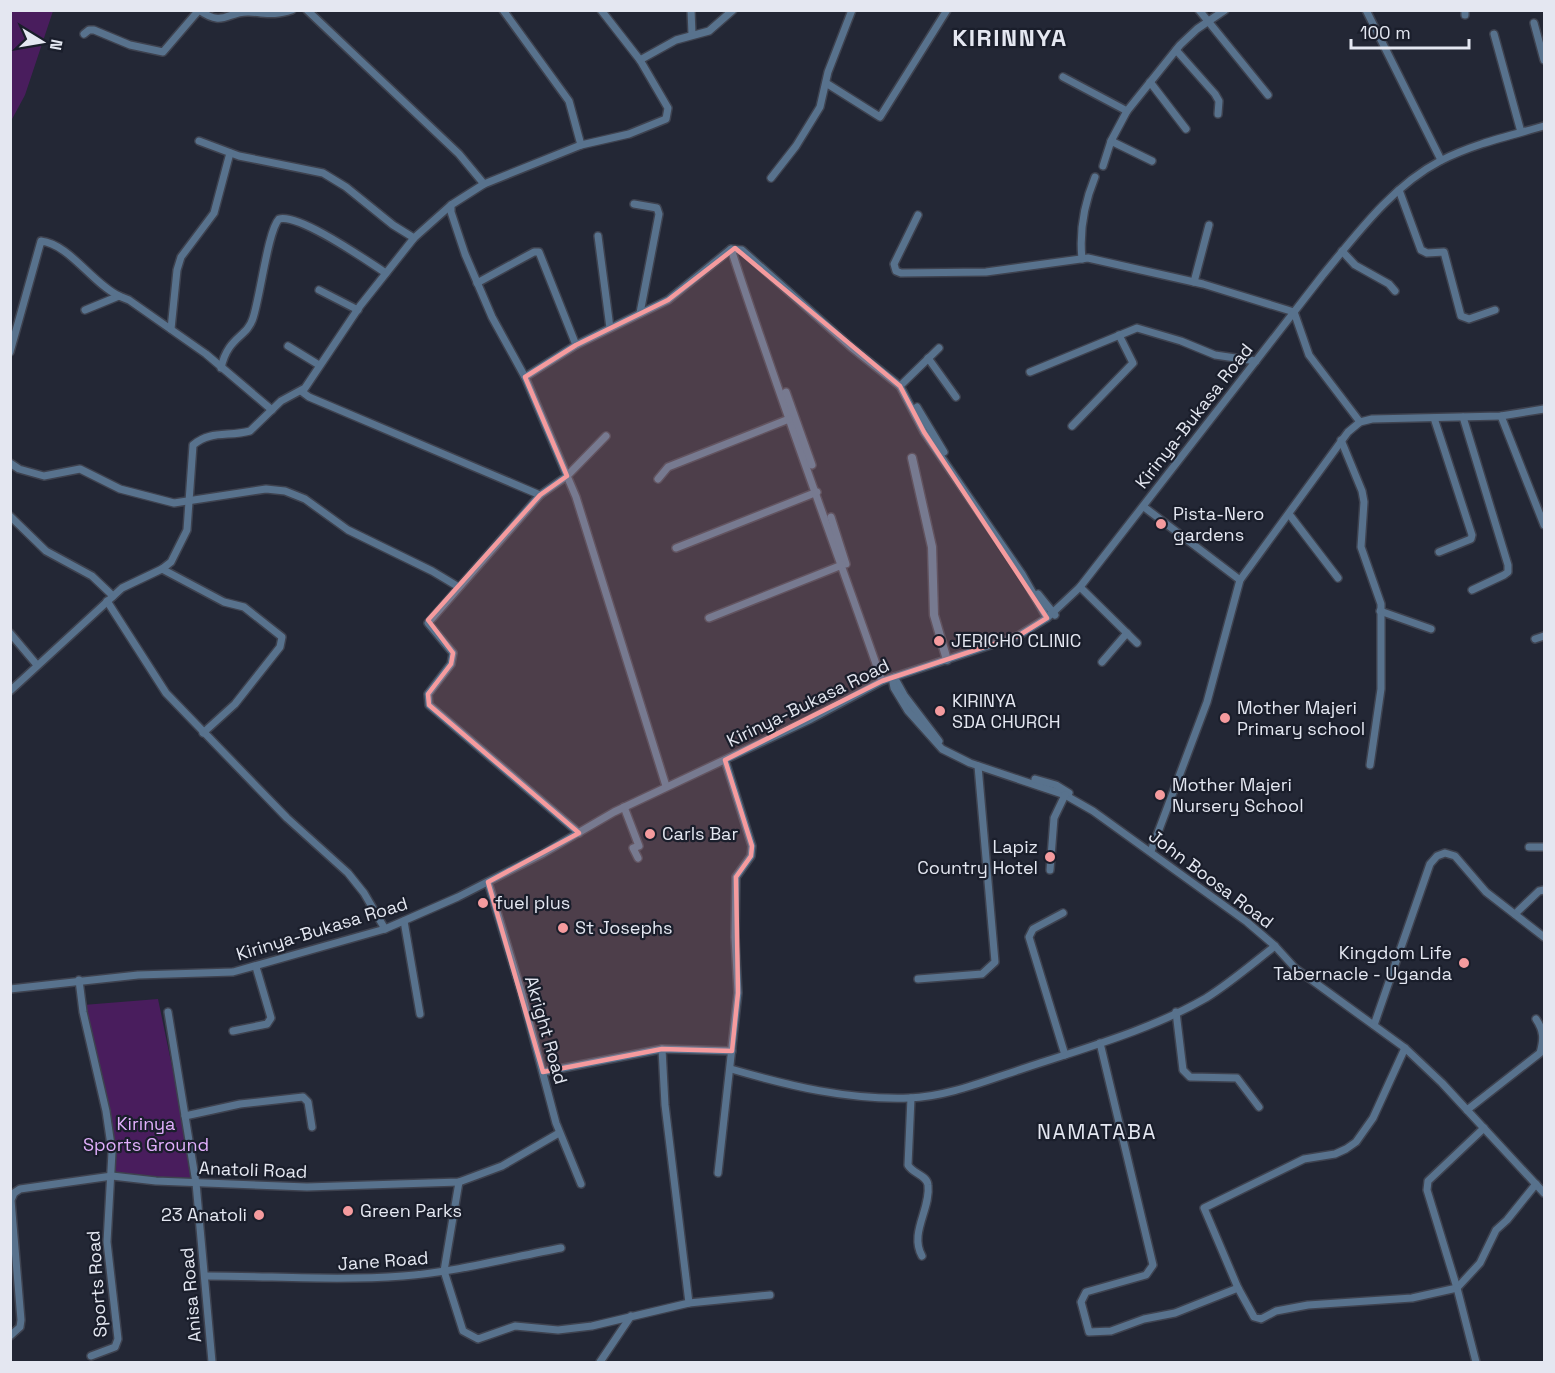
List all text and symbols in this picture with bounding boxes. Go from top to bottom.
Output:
north arrow [12,12,72,72]
scale bar [1351,12,1470,50]
text: 100 m [1360,21,1411,44]
district label: KIRINNYA [952,22,1068,53]
text: N [45,37,68,52]
street label: Kirinya-Bukasa Road [1130,338,1258,493]
place label: Pista-Nero gardens [1173,502,1264,546]
marker: Pista-Nero gardens [1154,517,1168,531]
place label: JERICHO CLINIC [951,629,1081,652]
marker: JERICHO CLINIC [932,634,946,648]
street label: Kirinya-Bukasa Road [723,653,893,752]
place label: KIRINYA SDA CHURCH [952,689,1061,733]
place label: Mother Majeri Primary school [1237,696,1365,740]
marker: KIRINYA SDA CHURCH [933,704,947,718]
marker: Mother Majeri Primary school [1218,711,1232,725]
place label: Mother Majeri Nursery School [1172,773,1304,817]
marker: Mother Majeri Nursery School [1153,788,1167,802]
place label: Carls Bar [662,822,738,845]
street label: John Boosa Road [1144,824,1278,933]
marker: Carls Bar [643,827,657,841]
place label: Lapiz Country Hotel [917,835,1038,879]
marker: Lapiz Country Hotel [1043,850,1057,864]
street label: Kirinya-Bukasa Road [233,891,410,966]
place label: fuel plus [495,891,570,914]
marker: fuel plus [476,896,490,910]
place label: St Josephs [575,916,673,939]
marker: St Josephs [556,921,570,935]
place label: Kingdom Life Tabernacle - Uganda [1273,941,1452,985]
marker: Kingdom Life Tabernacle - Uganda [1457,956,1471,970]
street label: Akright Road [520,973,573,1087]
park label: Kirinya Sports Ground [83,1112,209,1156]
district label: NAMATABA [1037,1118,1157,1145]
street label: Anatoli Road [198,1156,308,1183]
place label: Green Parks [360,1199,462,1222]
place label: 23 Anatoli [161,1203,247,1226]
marker: Green Parks [341,1204,355,1218]
marker: 23 Anatoli [252,1208,266,1222]
street label: Sports Road [81,1230,112,1338]
street label: Jane Road [337,1246,429,1275]
street label: Anisa Road [175,1247,206,1344]

